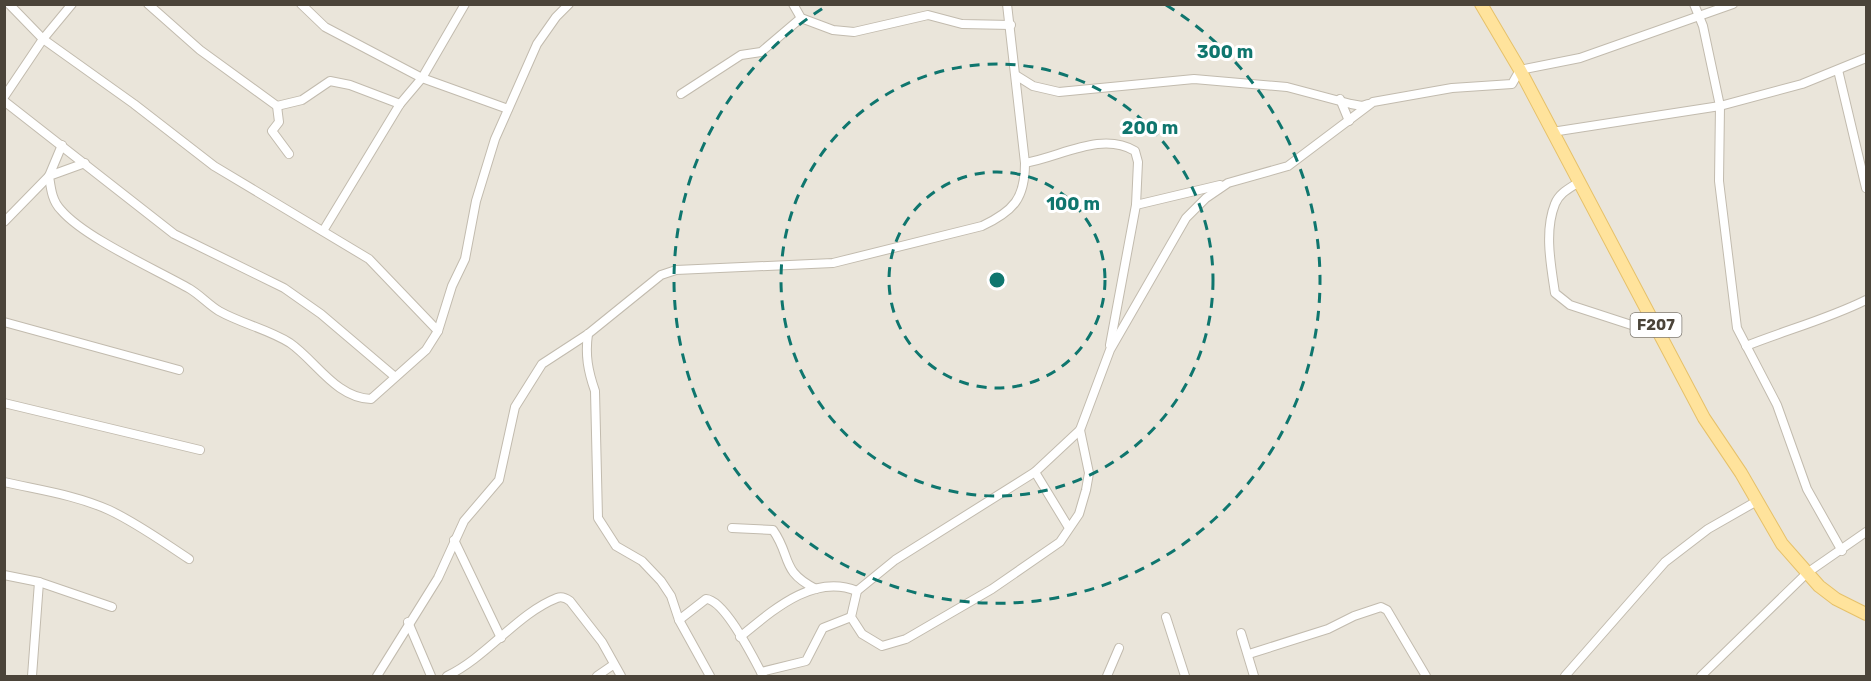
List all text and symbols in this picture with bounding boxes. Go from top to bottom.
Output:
text: 300 m [1197,41,1253,63]
text: 200 m [1122,117,1178,139]
text: 100 m [1046,193,1100,215]
centre of rings [987,270,1007,290]
road number: F207 [1630,313,1682,337]

